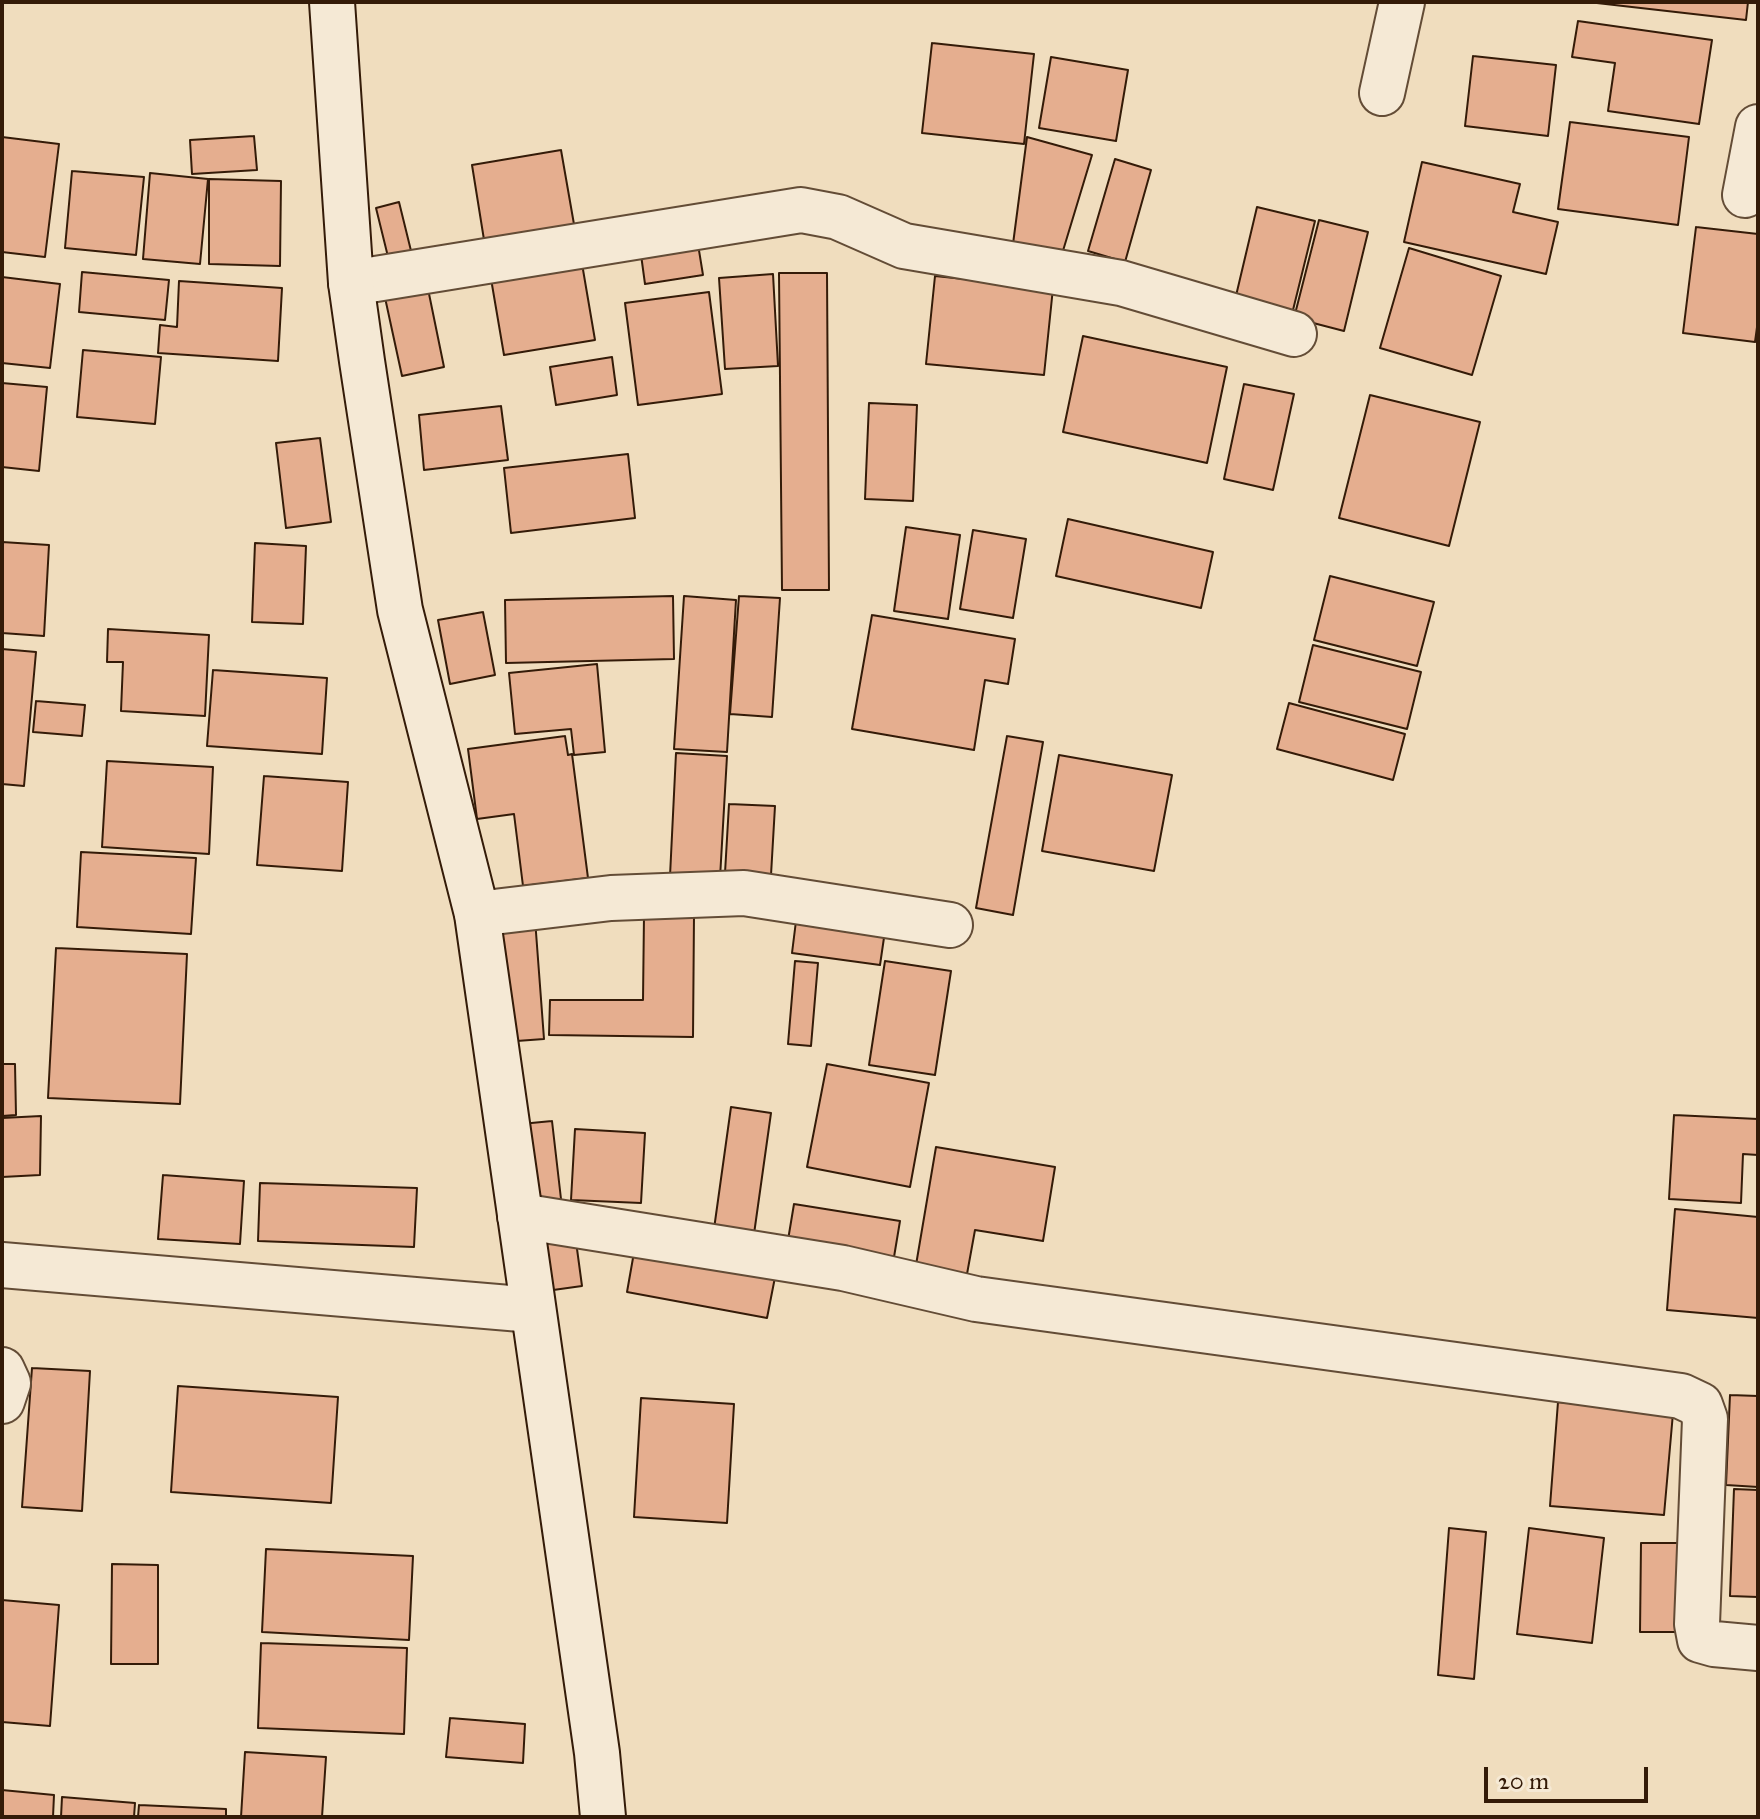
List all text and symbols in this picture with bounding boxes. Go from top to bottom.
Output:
scale bar [1488,1751,1652,1801]
text: 20 m [1498,1766,1549,1796]

